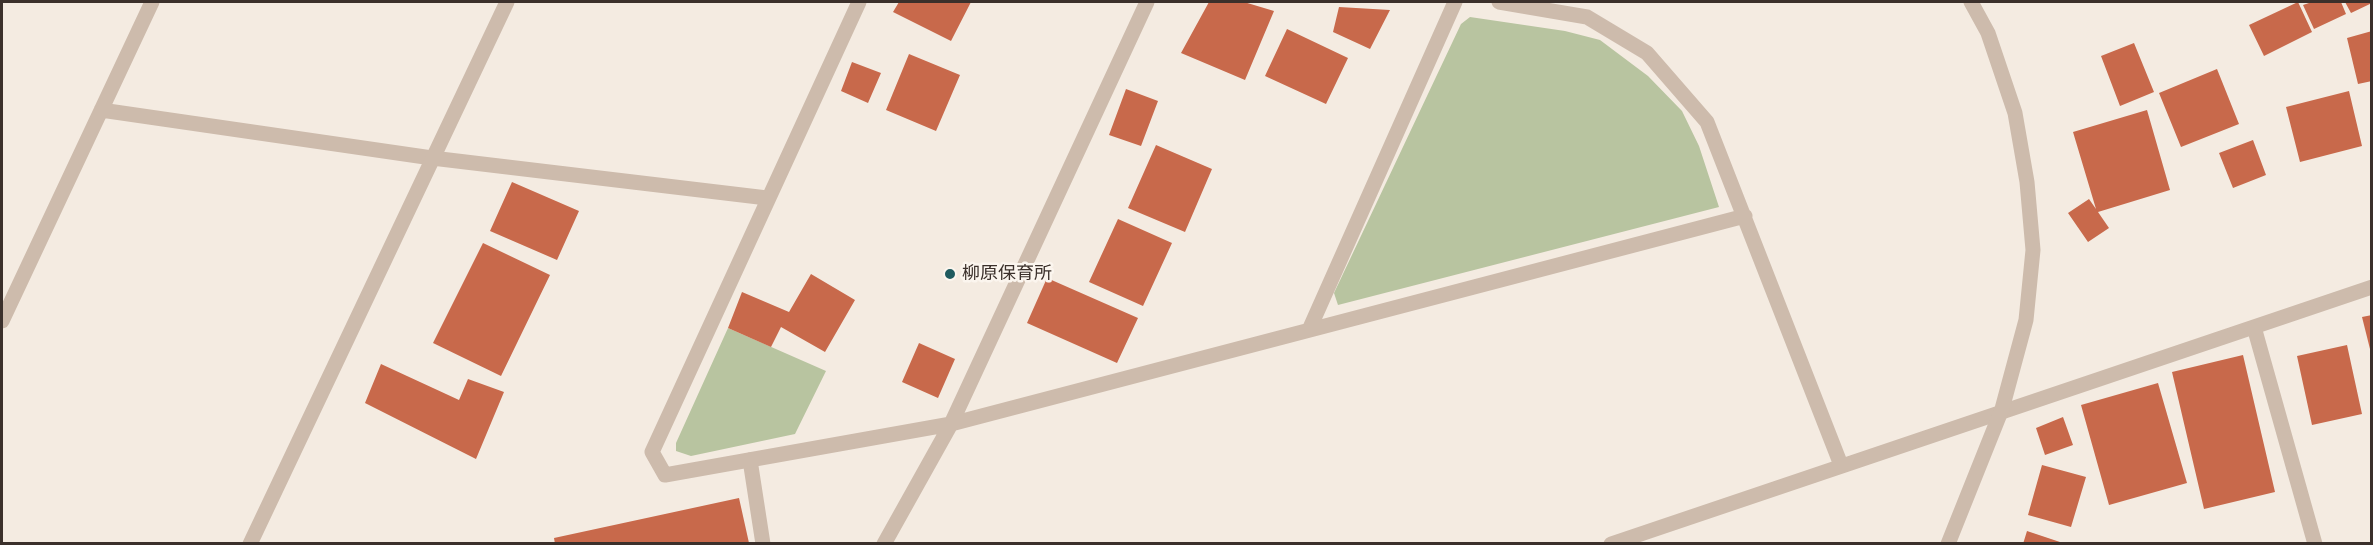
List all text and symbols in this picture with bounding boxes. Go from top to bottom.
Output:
place label: 柳原保育所 [962,263,1052,285]
marker: 柳原保育所 [943,267,957,281]

